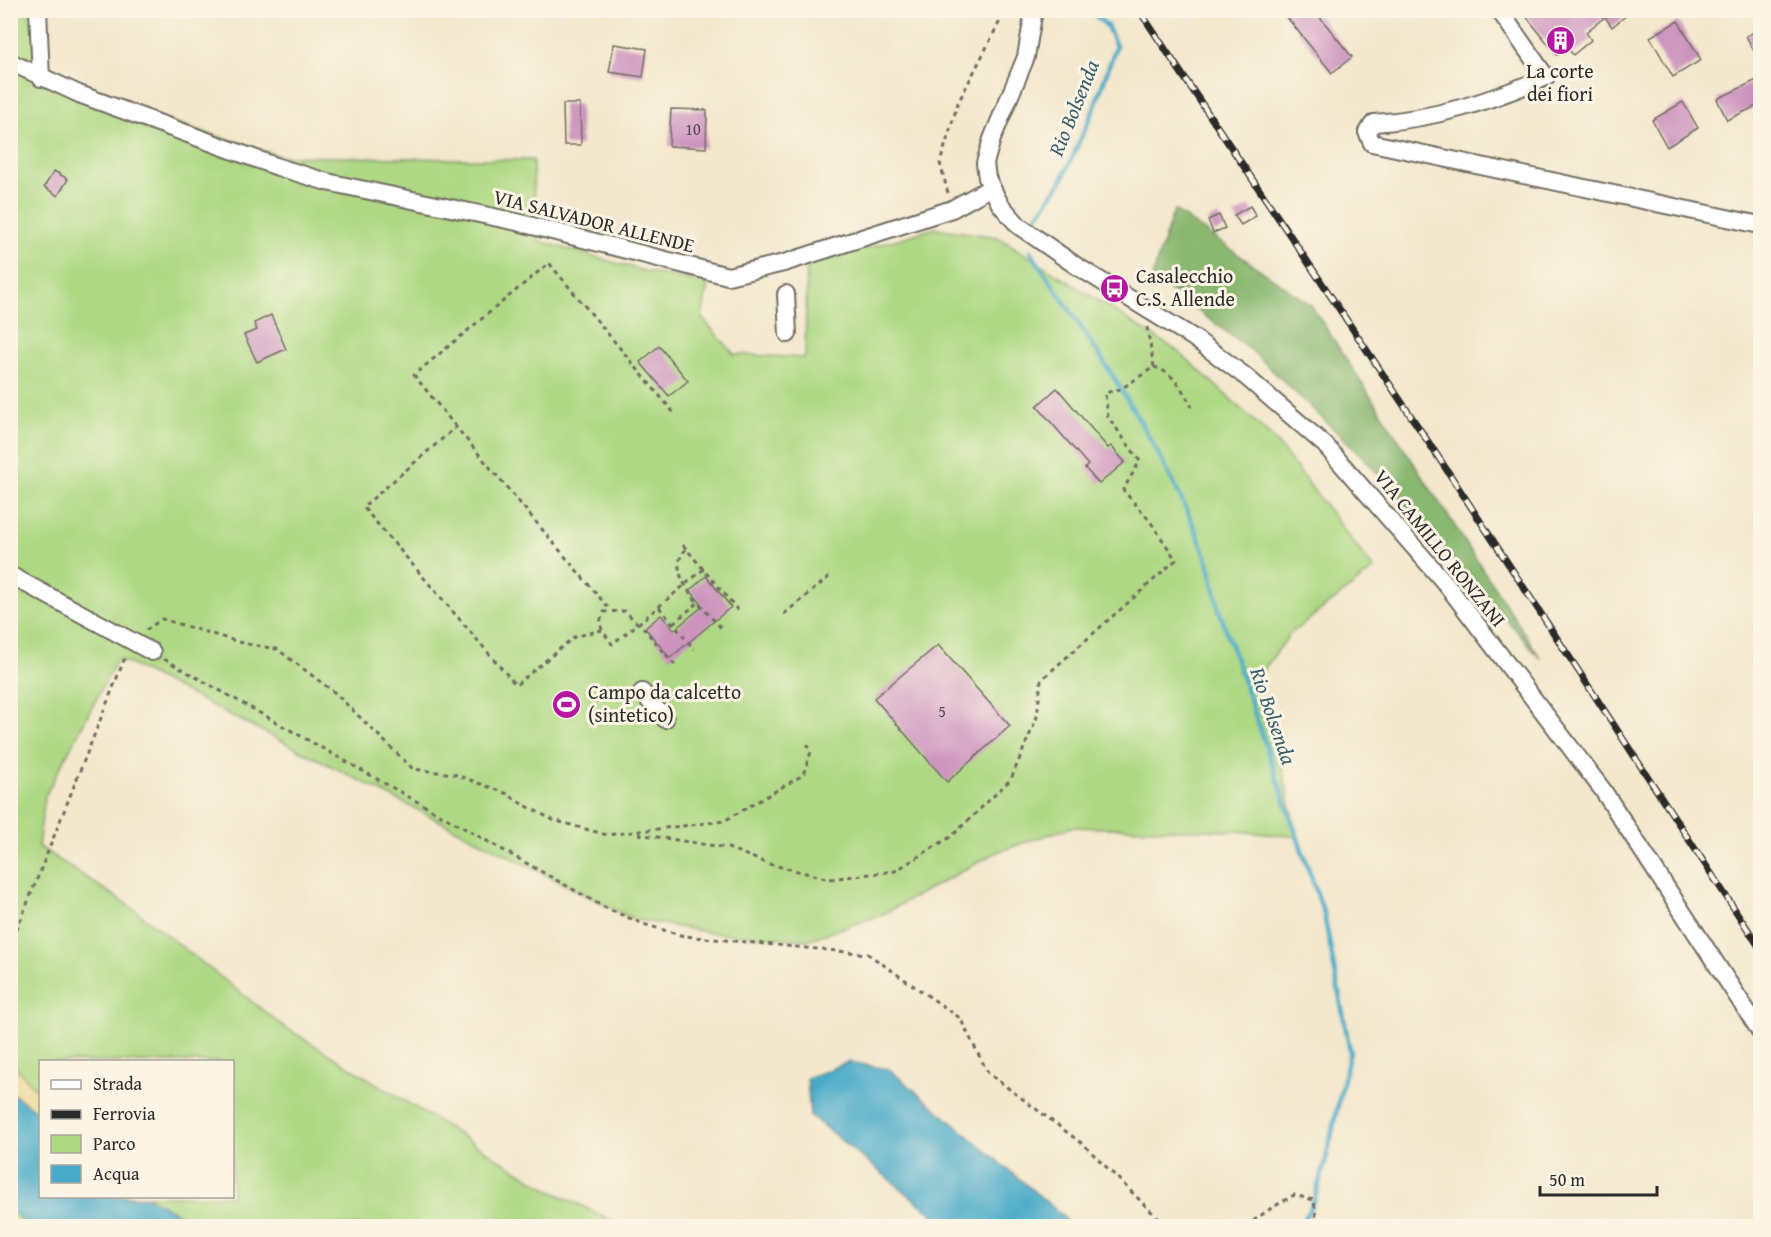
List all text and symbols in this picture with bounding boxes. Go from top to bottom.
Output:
building icon: La corte dei fiori [1544,24,1576,56]
water label: Rio Bolsenda [1040,55,1107,161]
place label: La corte dei fiori [1526,56,1594,108]
house number: 10 [685,117,701,141]
street label: VIA SALVADOR ALLENDE [491,181,698,260]
place label: Casalecchio C.S. Allende [1136,261,1235,313]
bus stop icon: Casalecchio C.S. Allende [1099,272,1131,304]
street label: VIA CAMILLO RONZANI [1368,463,1513,633]
water label: Rio Bolsenda [1242,662,1305,769]
place label: Campo da calcetto (sintetico) [588,677,741,729]
sports icon: Campo da calcetto (sintetico) [551,688,583,720]
house number: 5 [938,699,946,723]
legend [39,1060,234,1198]
text: Strada [93,1070,143,1097]
text: Ferrovia [93,1100,156,1127]
text: Parco [93,1130,136,1157]
scale bar [1540,1159,1657,1197]
text: Acqua [93,1160,140,1187]
text: 50 m [1549,1166,1585,1193]

